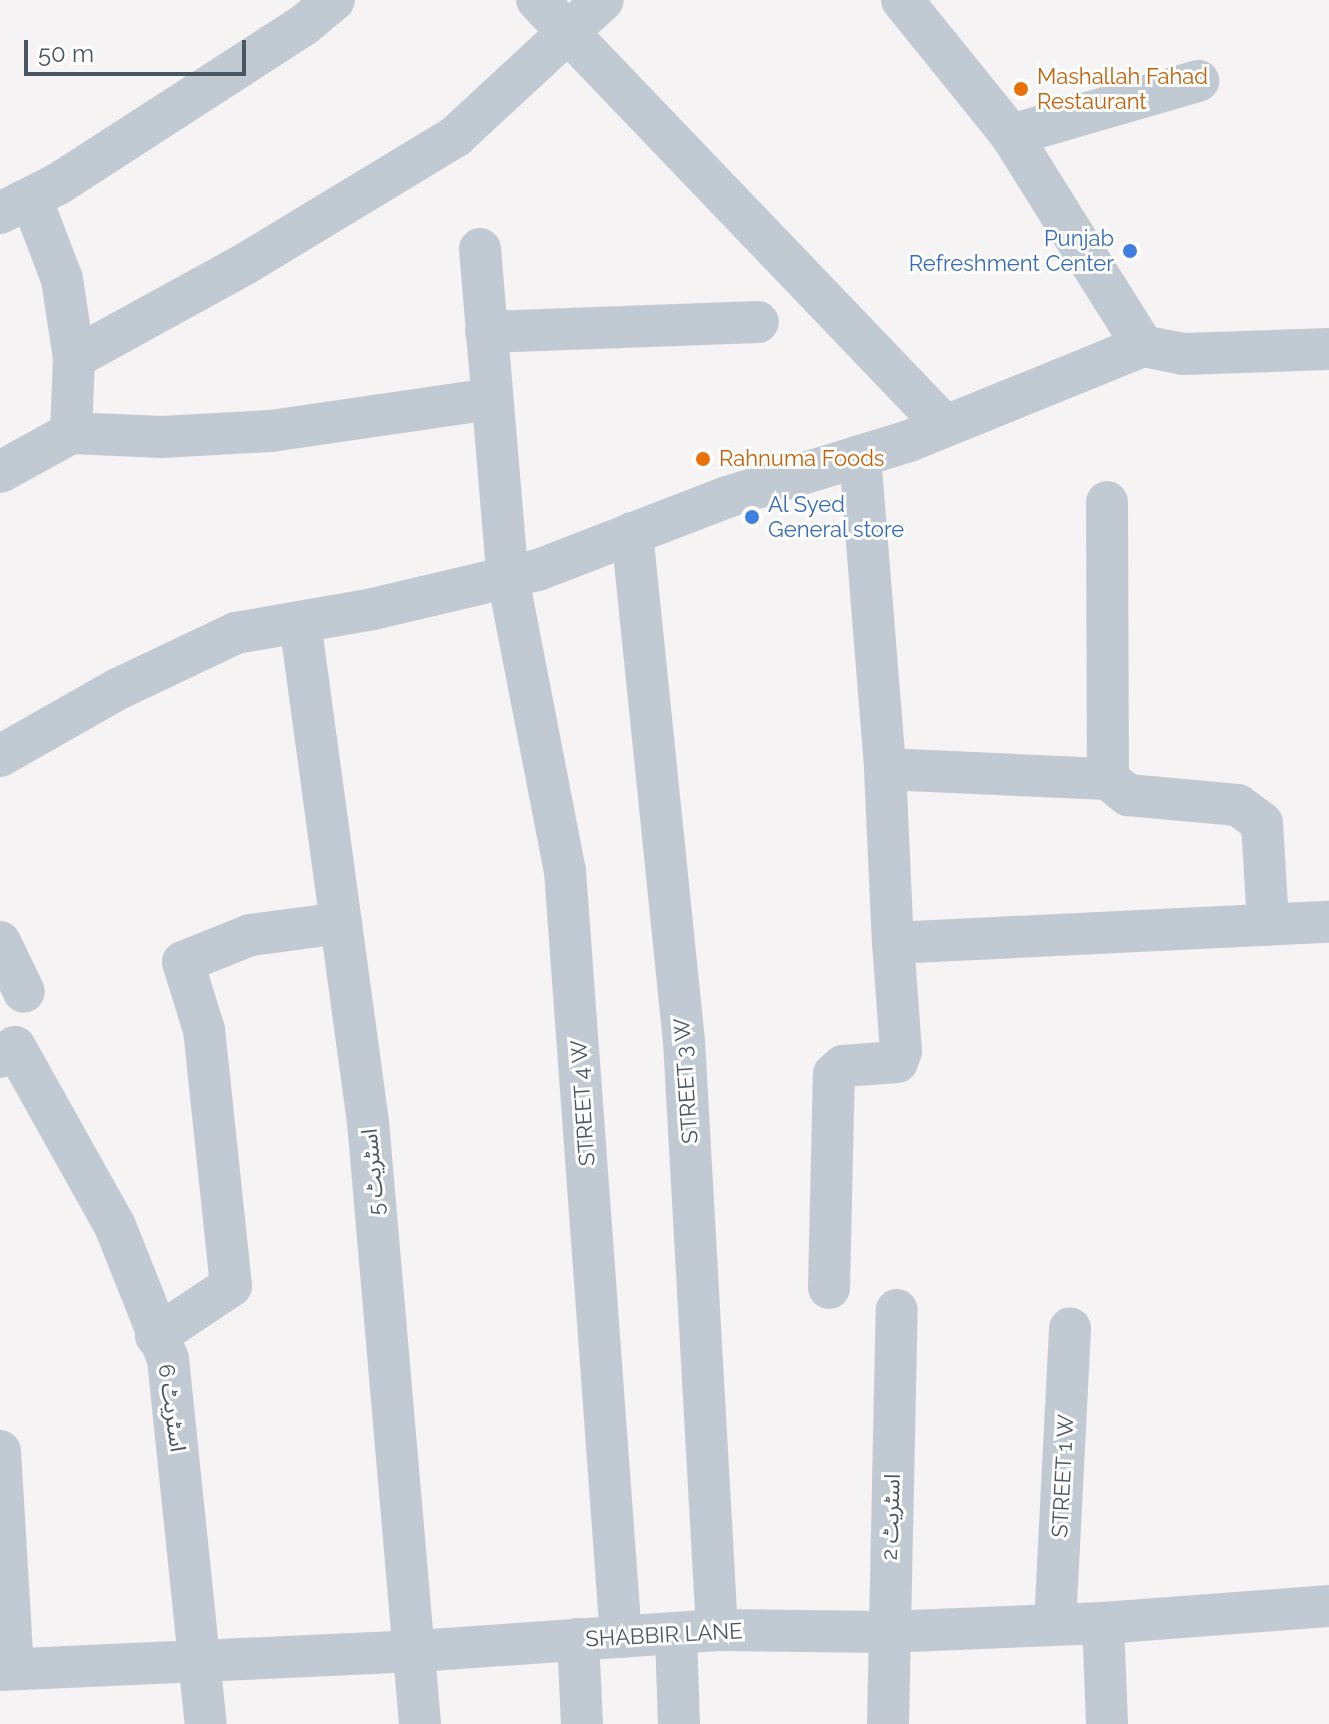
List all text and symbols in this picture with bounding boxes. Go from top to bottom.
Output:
scale bar [28,24,250,74]
text: 50 m [38,39,94,68]
place label: Mashallah Fahad Restaurant [1037,63,1208,114]
marker: Mashallah Fahad Restaurant [1012,80,1030,98]
place label: Punjab Refreshment Center [909,225,1114,276]
marker: Punjab Refreshment Center [1121,242,1139,260]
place label: Rahnuma Foods [719,446,884,472]
marker: Rahnuma Foods [694,450,712,468]
place label: Al Syed General store [768,491,905,542]
marker: Al Syed General store [743,508,761,526]
street label: STREET 3 W [668,1017,704,1145]
street label: STREET 4 W [565,1038,601,1168]
street label: اسٹریٹ 5 [356,1128,390,1216]
street label: اسٹریٹ 6 [153,1362,191,1454]
street label: STREET 1 W [1047,1413,1079,1539]
street label: اسٹریٹ 2 [876,1473,906,1561]
street label: SHABBIR LANE [585,1618,743,1652]

